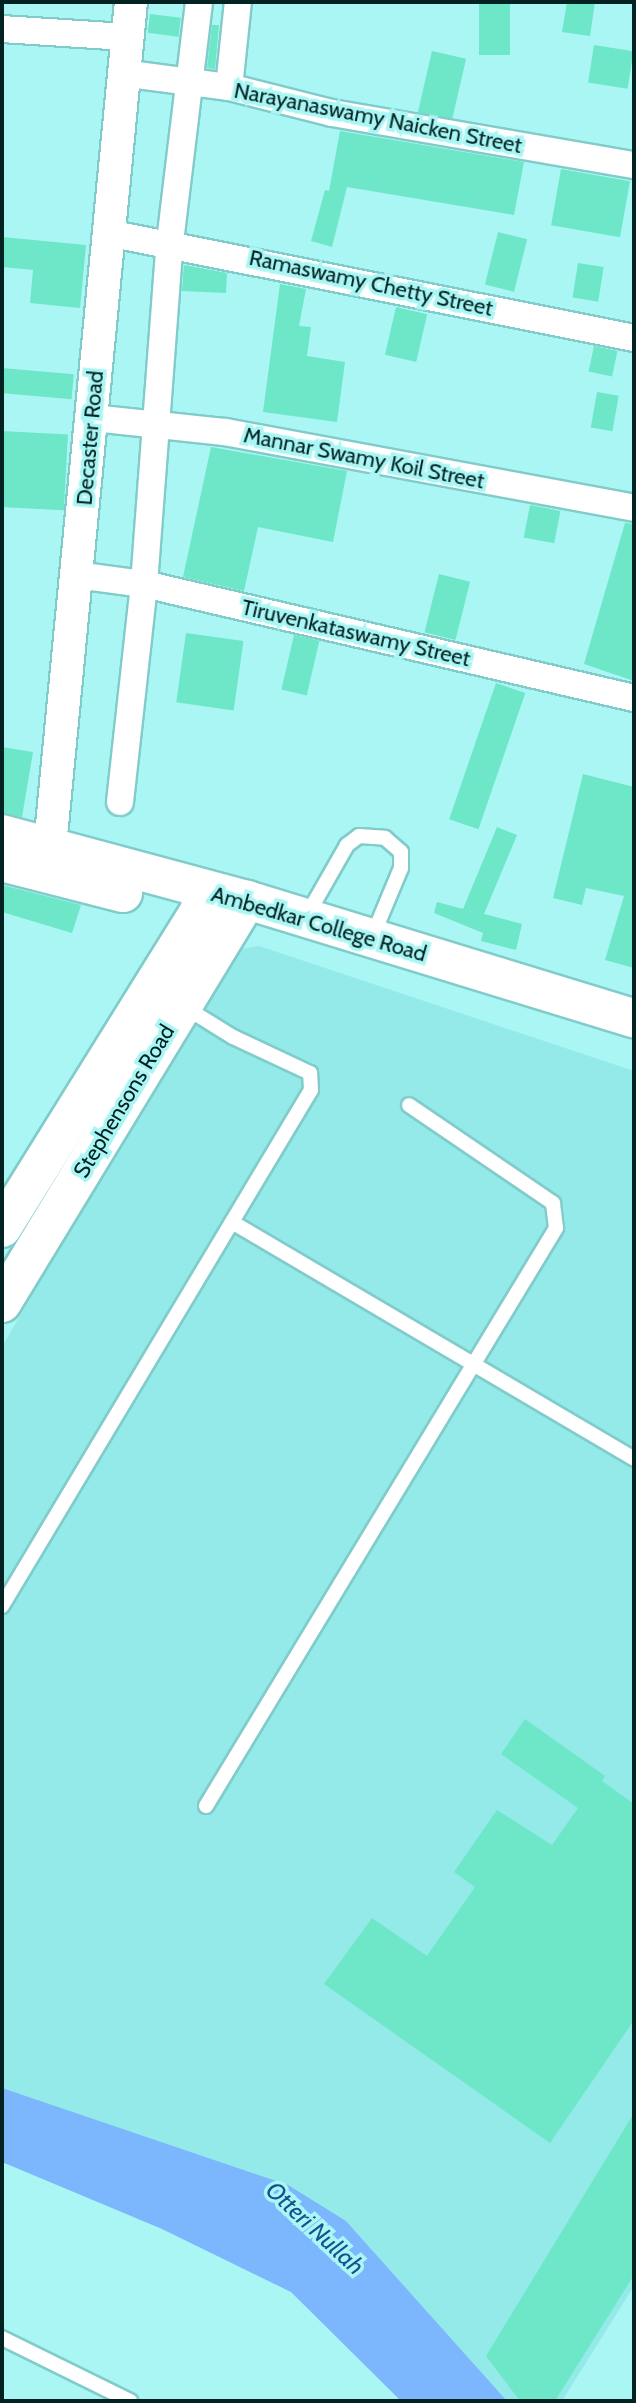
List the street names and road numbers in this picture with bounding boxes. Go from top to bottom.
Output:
street label: Narayanaswamy Naicken Street [232,77,524,159]
street label: Ramaswamy Chetty Street [247,244,495,322]
street label: Decaster Road [71,370,109,506]
street label: Mannar Swamy Koil Street [241,422,487,494]
street label: Tiruvenkataswamy Street [239,594,473,672]
street label: Ambedkar College Road [208,881,430,967]
street label: Stephensons Road [68,1020,180,1182]

